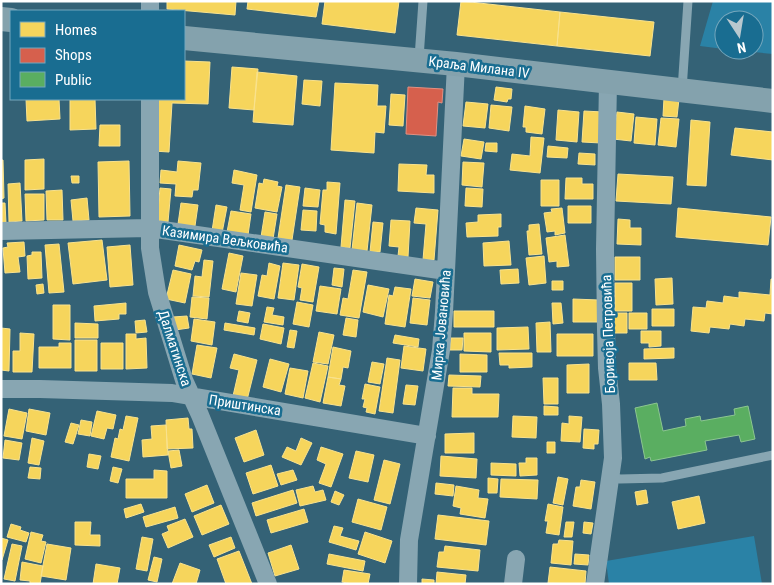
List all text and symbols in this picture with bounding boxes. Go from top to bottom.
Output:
legend [10,10,185,100]
north arrow [714,10,764,60]
text: Homes [55,21,97,39]
text: N [736,39,748,56]
text: Shops [55,46,92,64]
street label: Краља Милана IV [428,53,530,81]
text: Public [55,71,92,89]
street label: Казимира Вељковића [161,222,289,256]
street label: Мирка Јовановића [428,269,454,381]
street label: Боривоја Петровића [598,274,618,394]
street label: Далматинска [155,308,195,388]
street label: Приштинска [208,391,282,419]

